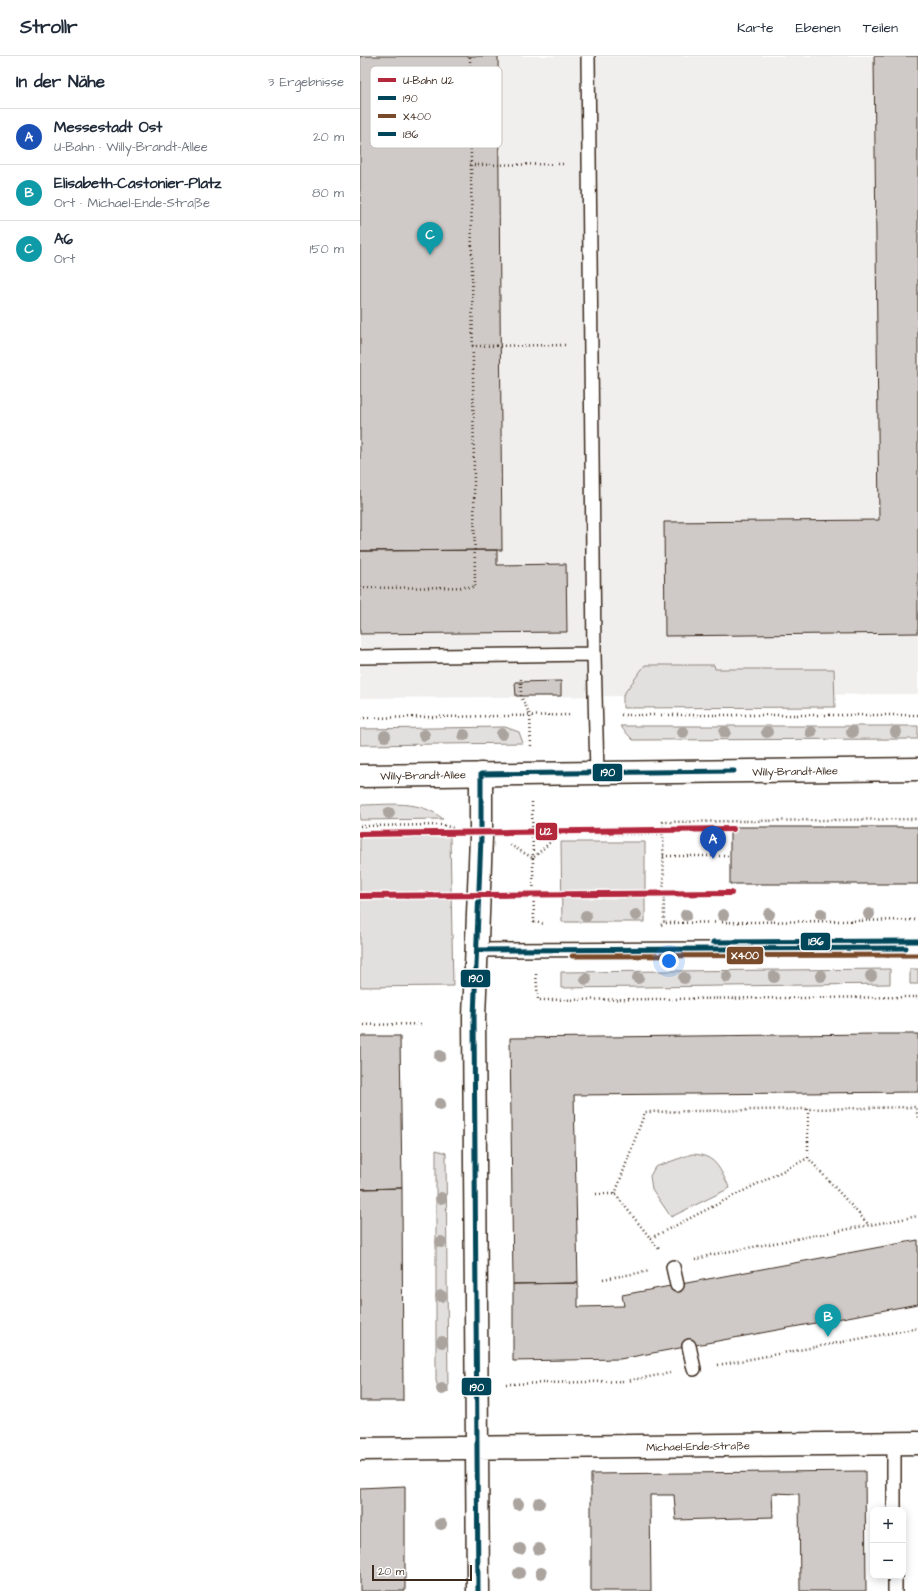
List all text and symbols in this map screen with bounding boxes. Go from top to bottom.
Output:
text: Strollr [20,14,78,41]
text: Karte [737,18,774,38]
text: Ebenen [796,18,841,38]
text: Teilen [863,18,898,38]
legend [370,66,502,148]
text: In der Nähe [16,70,105,94]
text: 3 Ergebnisse [268,73,344,91]
text: U-Bahn U2 [403,73,455,88]
text: 190 [403,91,418,106]
text: X400 [403,109,431,124]
text: Messestadt Ost [54,117,162,138]
text: 186 [403,127,419,142]
text: A [25,128,33,146]
text: 20 m [313,128,344,146]
text: U-Bahn · Willy-Brandt-Allee [54,138,208,156]
text: Elisabeth-Castonier-Platz [54,173,222,194]
text: B [24,184,34,202]
text: 80 m [312,184,344,202]
text: Ort · Michael-Ende-Straße [54,194,210,212]
pin: C [417,222,443,255]
text: A6 [54,229,73,250]
text: C [24,240,34,258]
text: 150 m [310,240,344,258]
text: Ort [54,250,75,268]
line badge: 190 [592,763,623,782]
street label: Willy-Brandt-Allee [752,763,838,781]
text: 190 [601,765,615,780]
street label: Willy-Brandt-Allee [380,767,466,785]
line badge: U2 [535,822,558,841]
text: U2 [539,824,553,839]
pin: A [700,826,726,859]
line badge: 186 [800,932,831,951]
text: 186 [808,934,824,949]
line badge: X400 [726,946,764,965]
text: X400 [731,948,759,963]
your location [659,951,679,971]
line badge: 190 [460,969,491,988]
text: 190 [469,971,483,986]
pin: B [815,1304,841,1337]
line badge: 190 [461,1377,492,1396]
text: 190 [470,1380,484,1395]
street label: Michael-Ende-Straße [646,1438,750,1455]
map controls [870,1507,906,1579]
button: + [870,1507,906,1543]
button: − [870,1543,906,1579]
scale bar [372,1563,472,1582]
text: 20 m [378,1564,404,1579]

